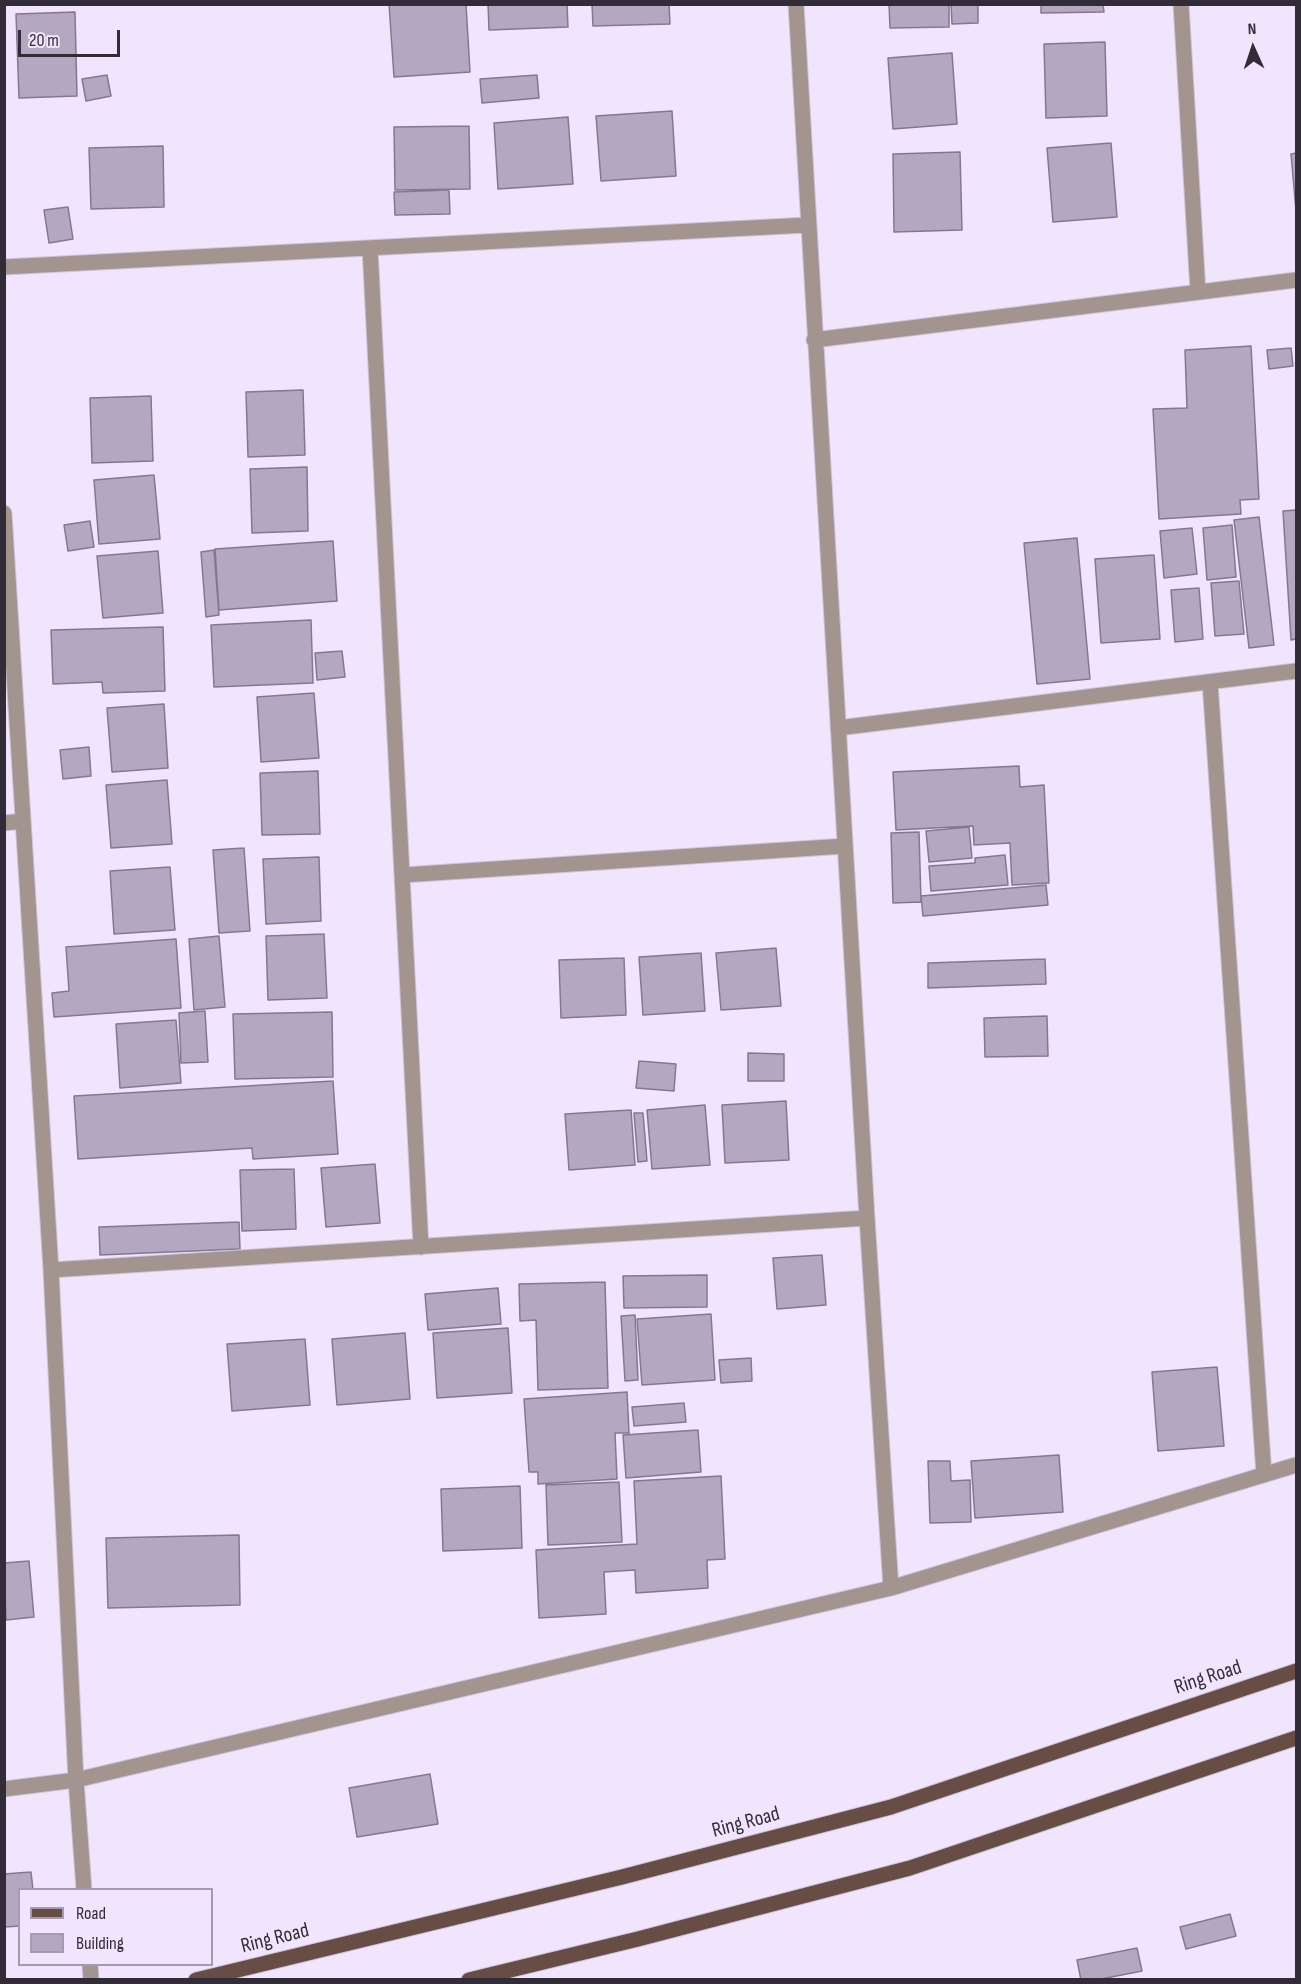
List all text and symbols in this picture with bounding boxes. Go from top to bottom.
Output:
scale bar [21,18,123,56]
north arrow [1223,18,1283,78]
text: N [1247,20,1257,39]
text: 20 m [29,30,59,51]
street label: Ring Road [1171,1655,1245,1701]
street label: Ring Road [709,1802,783,1844]
legend [18,1888,213,1966]
text: Road [76,1903,106,1924]
street label: Ring Road [238,1918,312,1960]
text: Building [76,1933,124,1954]

